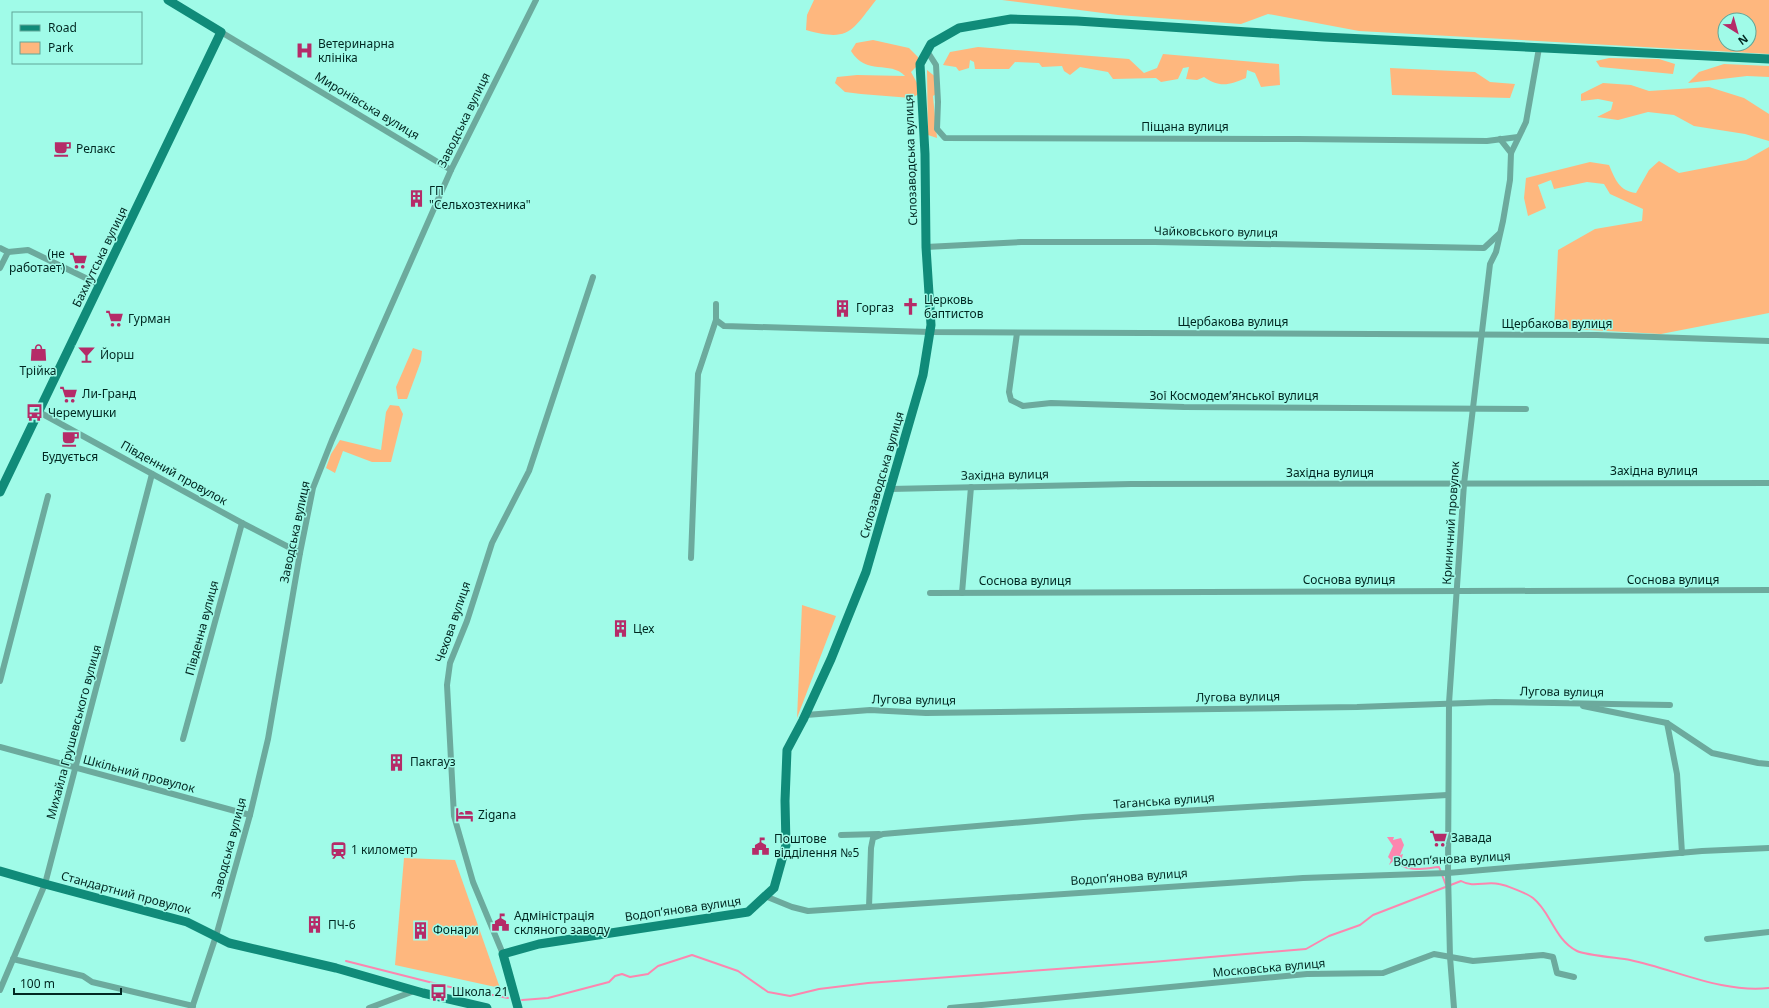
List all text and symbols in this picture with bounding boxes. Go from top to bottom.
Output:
legend [12,12,142,64]
north arrow [1717,12,1757,52]
text: Road [48,19,77,36]
text: N [1735,32,1751,49]
place label: Ветеринарна клініка [318,35,395,66]
text: Park [48,39,74,56]
hospital icon: Ветеринарна клініка [295,41,315,61]
street label: Миронівська вулиця [312,68,423,144]
street label: Заводська вулиця [433,69,494,170]
street label: Склозаводська вулиця [900,94,921,226]
street label: Піщана вулиця [1141,118,1229,135]
cafe icon: Релакс [53,139,73,159]
place label: Релакс [76,140,116,157]
place label: ГП "Сельхозтехника" [429,182,531,213]
building icon: ГП "Сельхозтехника" [406,188,426,208]
street label: Бахмутська вулиця [68,204,131,310]
street label: Чайковського вулиця [1154,222,1278,241]
place label: (не работает) [9,245,65,276]
supermarket icon: (не работает) [68,251,88,271]
place label: Церковь баптистов [924,291,984,322]
church icon: Церковь баптистов [901,297,921,317]
building icon: Горгаз [833,298,853,318]
place label: Горгаз [856,299,894,316]
supermarket icon: Гурман [105,309,125,329]
place label: Гурман [128,310,171,327]
street label: Щербакова вулиця [1178,313,1288,330]
street label: Щербакова вулиця [1502,315,1612,332]
shop icon: Трійка [28,342,48,362]
bar icon: Йорш [77,345,97,365]
place label: Йорш [100,346,134,363]
place label: Трійка [20,362,56,379]
supermarket icon: Ли-Гранд [59,384,79,404]
place label: Ли-Гранд [82,385,137,402]
street label: Зої Космодем’янської вулиця [1149,387,1319,404]
bus stop icon: Черемушки [25,403,45,423]
place label: Черемушки [48,404,116,421]
street label: Склозаводська вулиця [855,409,908,540]
cafe icon: Будується [60,428,80,448]
street label: Південний провулок [118,436,231,509]
place label: Будується [42,448,98,465]
street label: Криничний провулок [1438,460,1463,585]
street label: Західна вулиця [1610,462,1698,479]
street label: Західна вулиця [1286,464,1374,481]
street label: Західна вулиця [961,465,1049,484]
street label: Заводська вулиця [275,479,314,585]
street label: Соснова вулиця [1303,571,1395,588]
street label: Соснова вулиця [1627,571,1719,588]
street label: Соснова вулиця [979,572,1071,589]
street label: Південна вулиця [181,578,222,677]
street label: Чехова вулиця [431,579,474,665]
building icon: Цех [610,619,630,639]
place label: Цех [633,620,655,637]
street label: Михайла Грушевського вулиця [42,643,105,821]
street label: Лугова вулиця [1520,682,1604,701]
street label: Лугова вулиця [1196,687,1280,706]
street label: Лугова вулиця [872,690,956,709]
street label: Шкільний провулок [81,750,198,797]
building icon: Пакгауз [387,752,407,772]
place label: Пакгауз [410,753,456,770]
street label: Таганська вулиця [1113,788,1215,813]
street label: Заводська вулиця [207,795,250,900]
hotel icon: Zigana [455,805,475,825]
place label: Zigana [478,806,516,823]
supermarket icon: Завада [1428,828,1448,848]
place label: Завада [1451,829,1492,846]
place label: Поштове відділення №5 [774,830,859,861]
public building icon: Поштове відділення №5 [751,836,771,856]
station icon: 1 километр [328,840,348,860]
place label: 1 километр [351,841,418,858]
street label: Водоп’янова вулиця [1393,847,1511,870]
street label: Водоп’янова вулиця [1070,864,1188,889]
street label: Стандартний провулок [59,867,194,918]
street label: Водоп’янова вулиця [624,892,742,925]
place label: Адміністрація скляного заводу [514,907,611,938]
public building icon: Адміністрація скляного заводу [491,913,511,933]
building icon: ПЧ-6 [305,915,325,935]
place label: ПЧ-6 [328,916,356,933]
building icon: Фонари [410,920,430,940]
place label: Фонари [433,921,479,938]
street label: Московська вулиця [1212,954,1326,981]
scale bar [14,970,121,996]
text: 100 m [20,975,55,992]
bus stop icon: Школа 21 [429,982,449,1002]
place label: Школа 21 [452,983,508,1000]

